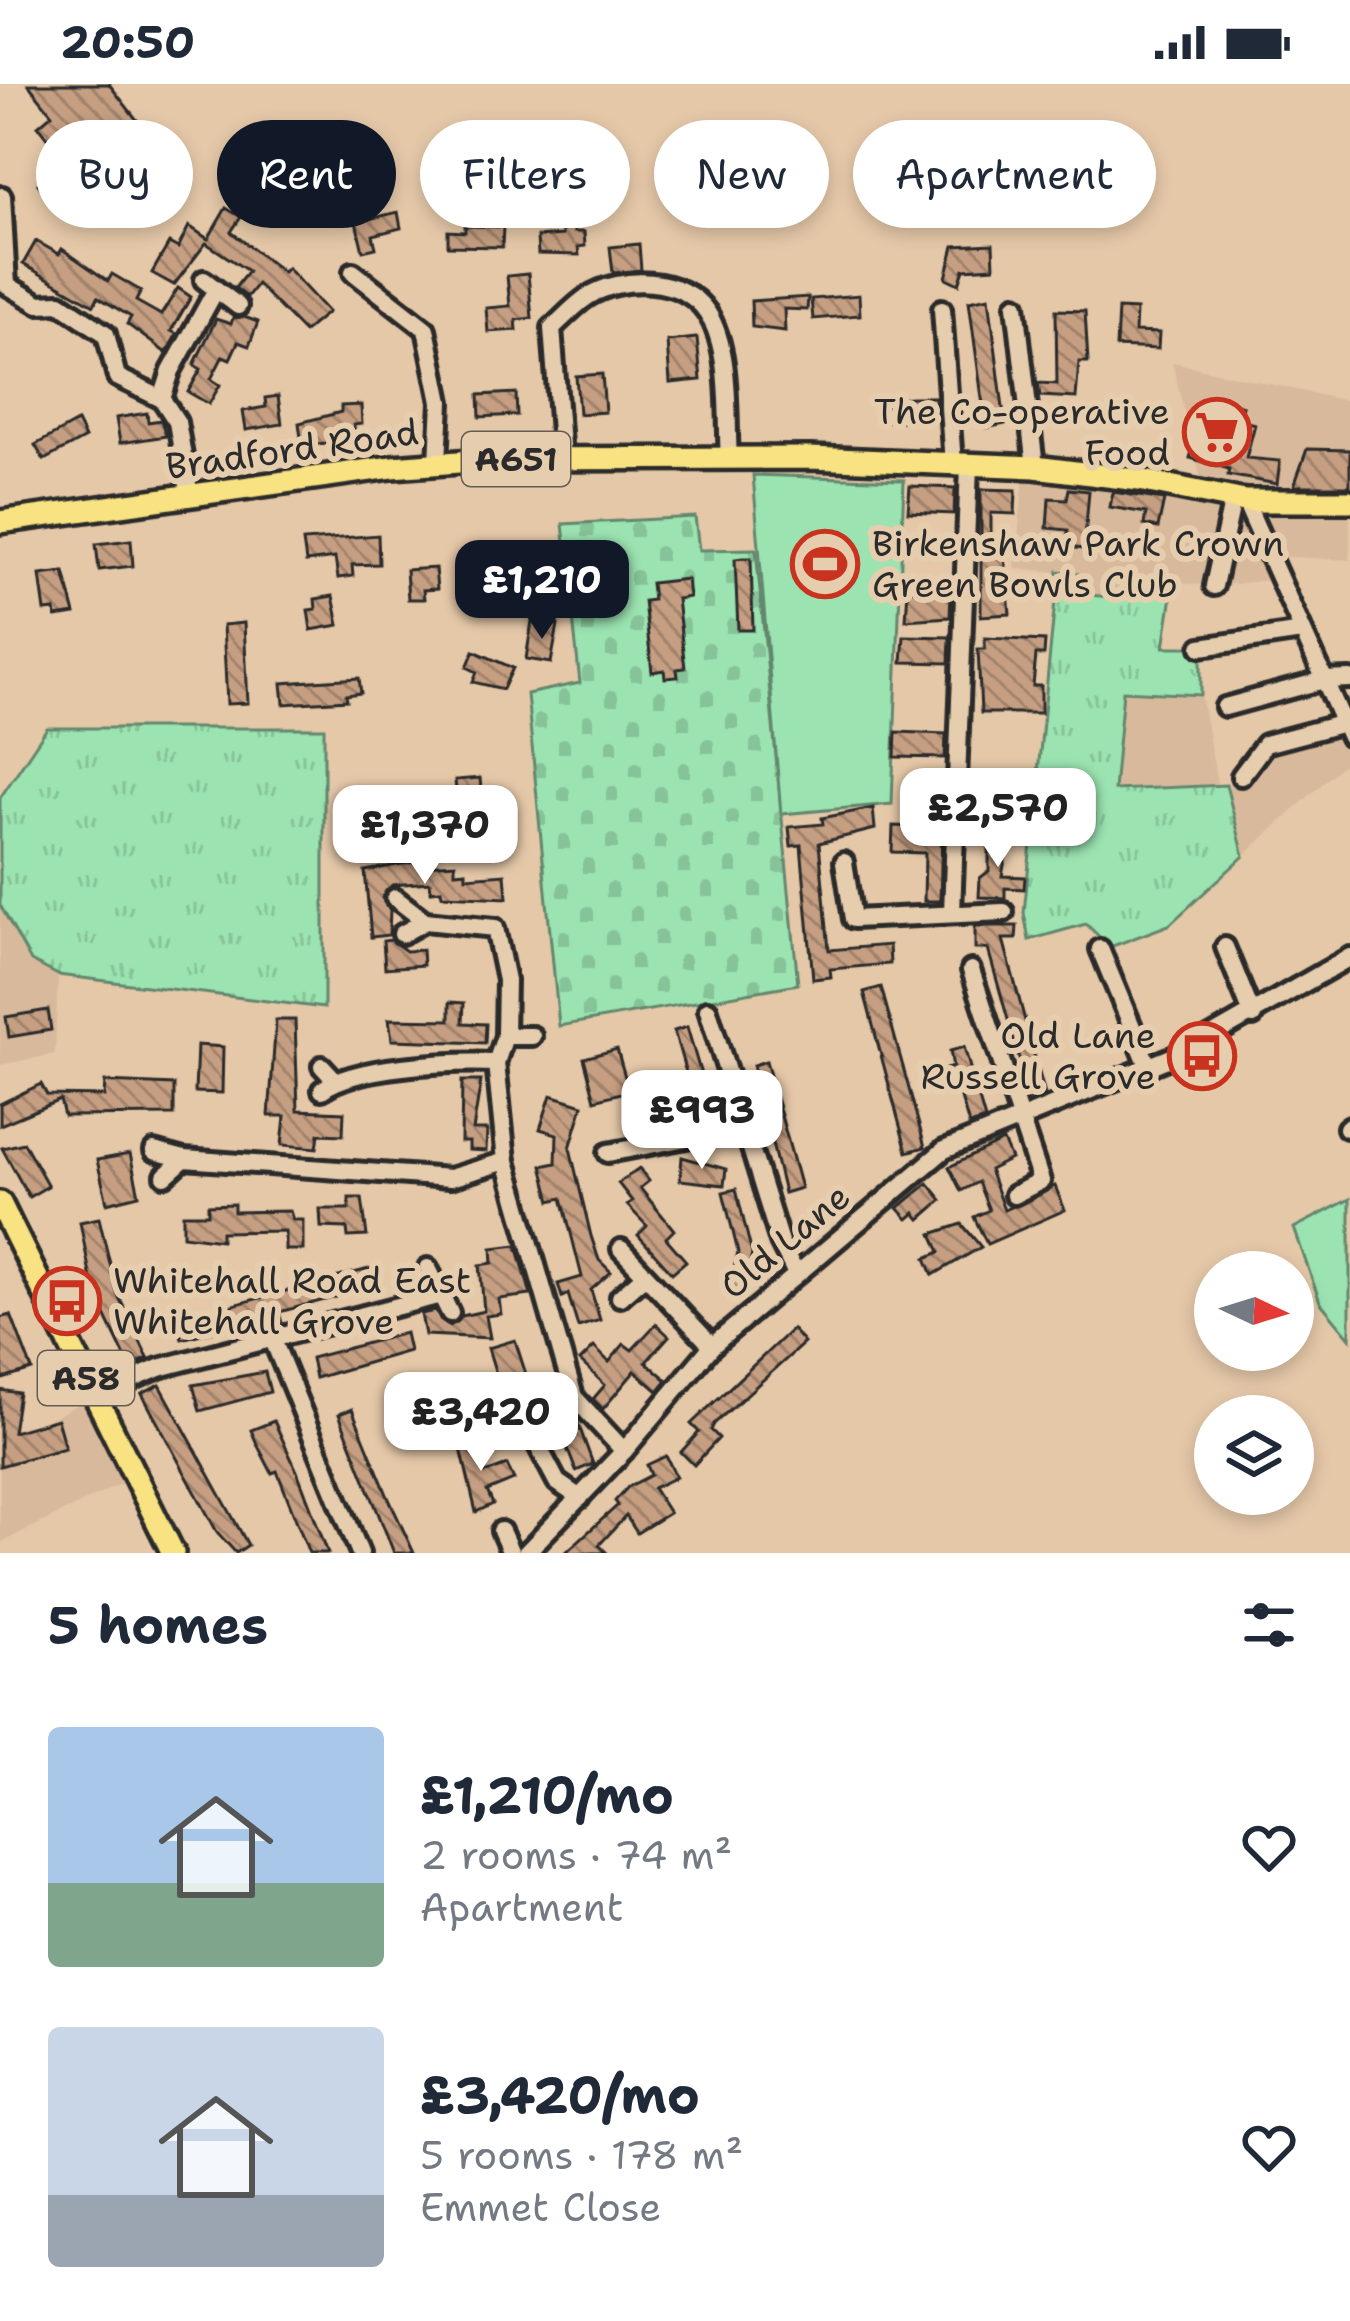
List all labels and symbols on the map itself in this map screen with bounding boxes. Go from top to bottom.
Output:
place label: The Co-operative Food [874,387,1170,477]
supermarket icon: The Co-operative Food [1182,397,1252,467]
street label: Bradford Road [163,407,421,491]
road number: A651 [462,432,570,486]
place label: Birkenshaw Park Crown Green Bowls Club [872,519,1284,609]
sports icon: Birkenshaw Park Crown Green Bowls Club [790,529,860,599]
pin: £1,210 [444,540,640,642]
pin: £2,570 [900,768,1096,870]
pin: £1,370 [327,785,523,887]
place label: Old Lane Russell Grove [920,1011,1156,1101]
bus stop icon: Old Lane Russell Grove [1167,1021,1237,1091]
pin: £993 [631,1070,773,1172]
street label: Old Lane [710,1172,860,1310]
north arrow [1194,1251,1314,1371]
place label: Whitehall Road East Whitehall Grove [113,1256,471,1346]
bus stop icon: Whitehall Road East Whitehall Grove [32,1266,102,1336]
road number: A58 [38,1351,134,1405]
pin: £3,420 [383,1372,579,1474]

